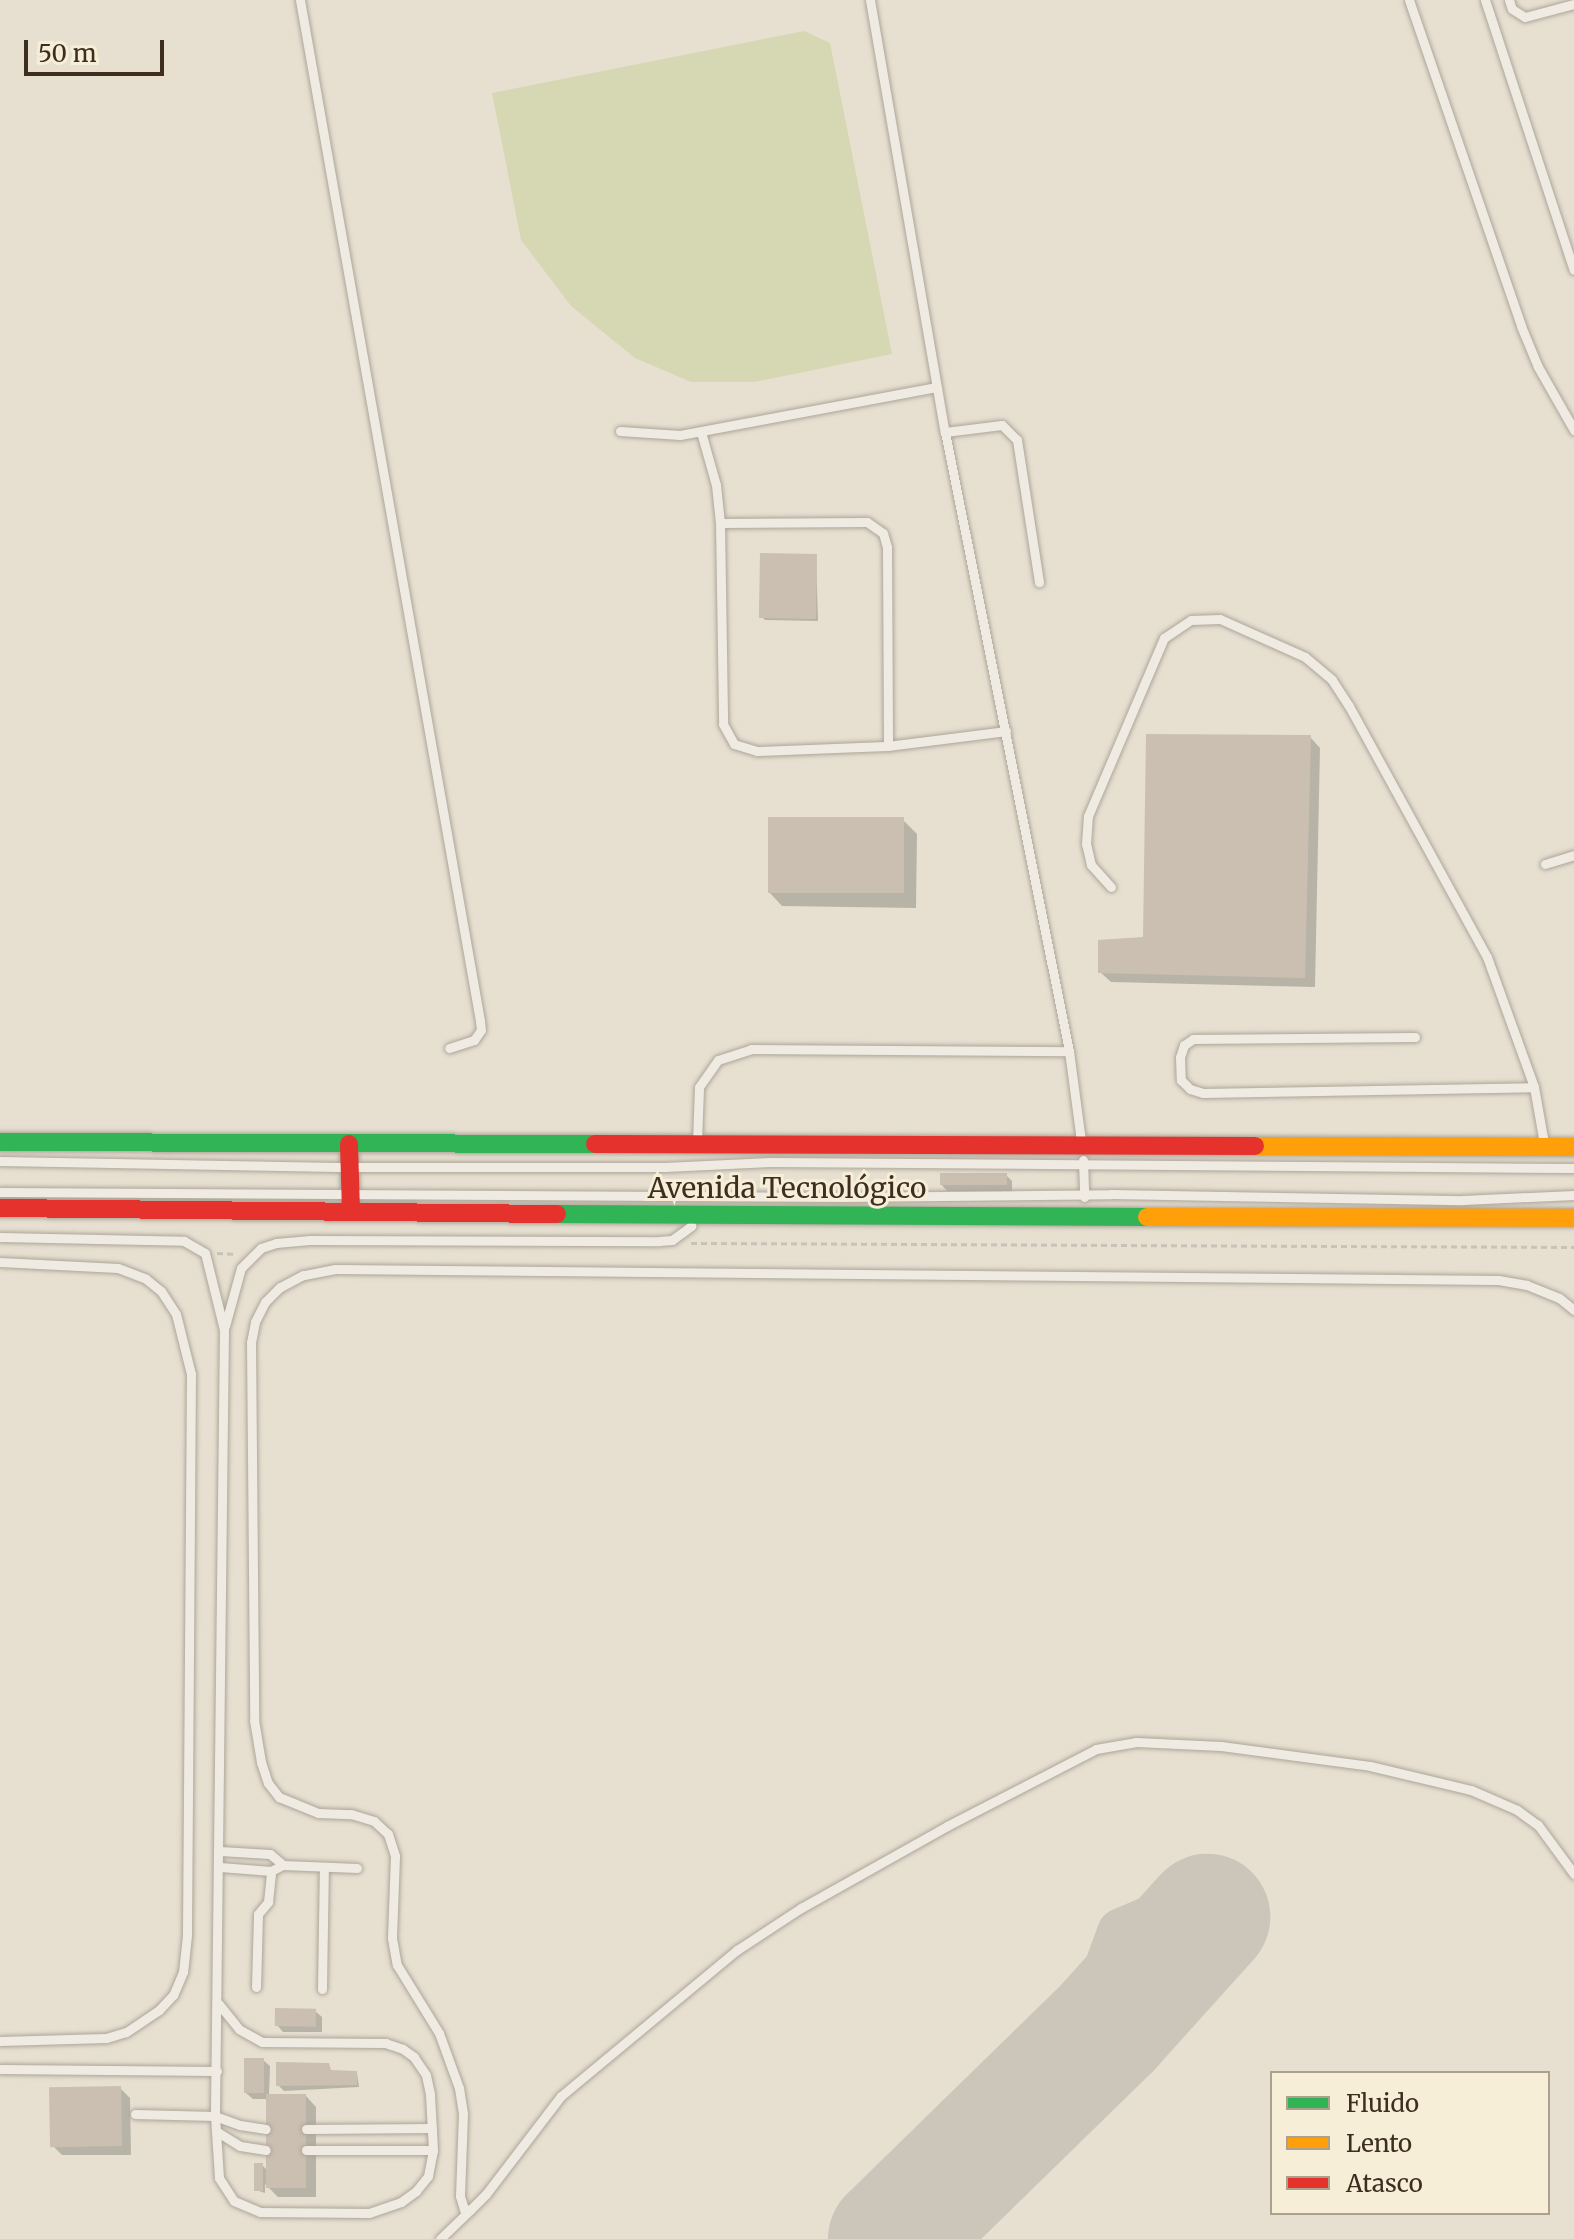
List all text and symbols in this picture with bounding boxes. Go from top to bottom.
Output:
scale bar [28,24,168,74]
text: 50 m [38,38,97,69]
street label: Avenida Tecnológico [648,1171,926,1205]
legend [1270,2071,1550,2215]
text: Fluido [1346,2088,1419,2119]
text: Lento [1346,2128,1412,2159]
text: Atasco [1346,2168,1423,2199]

